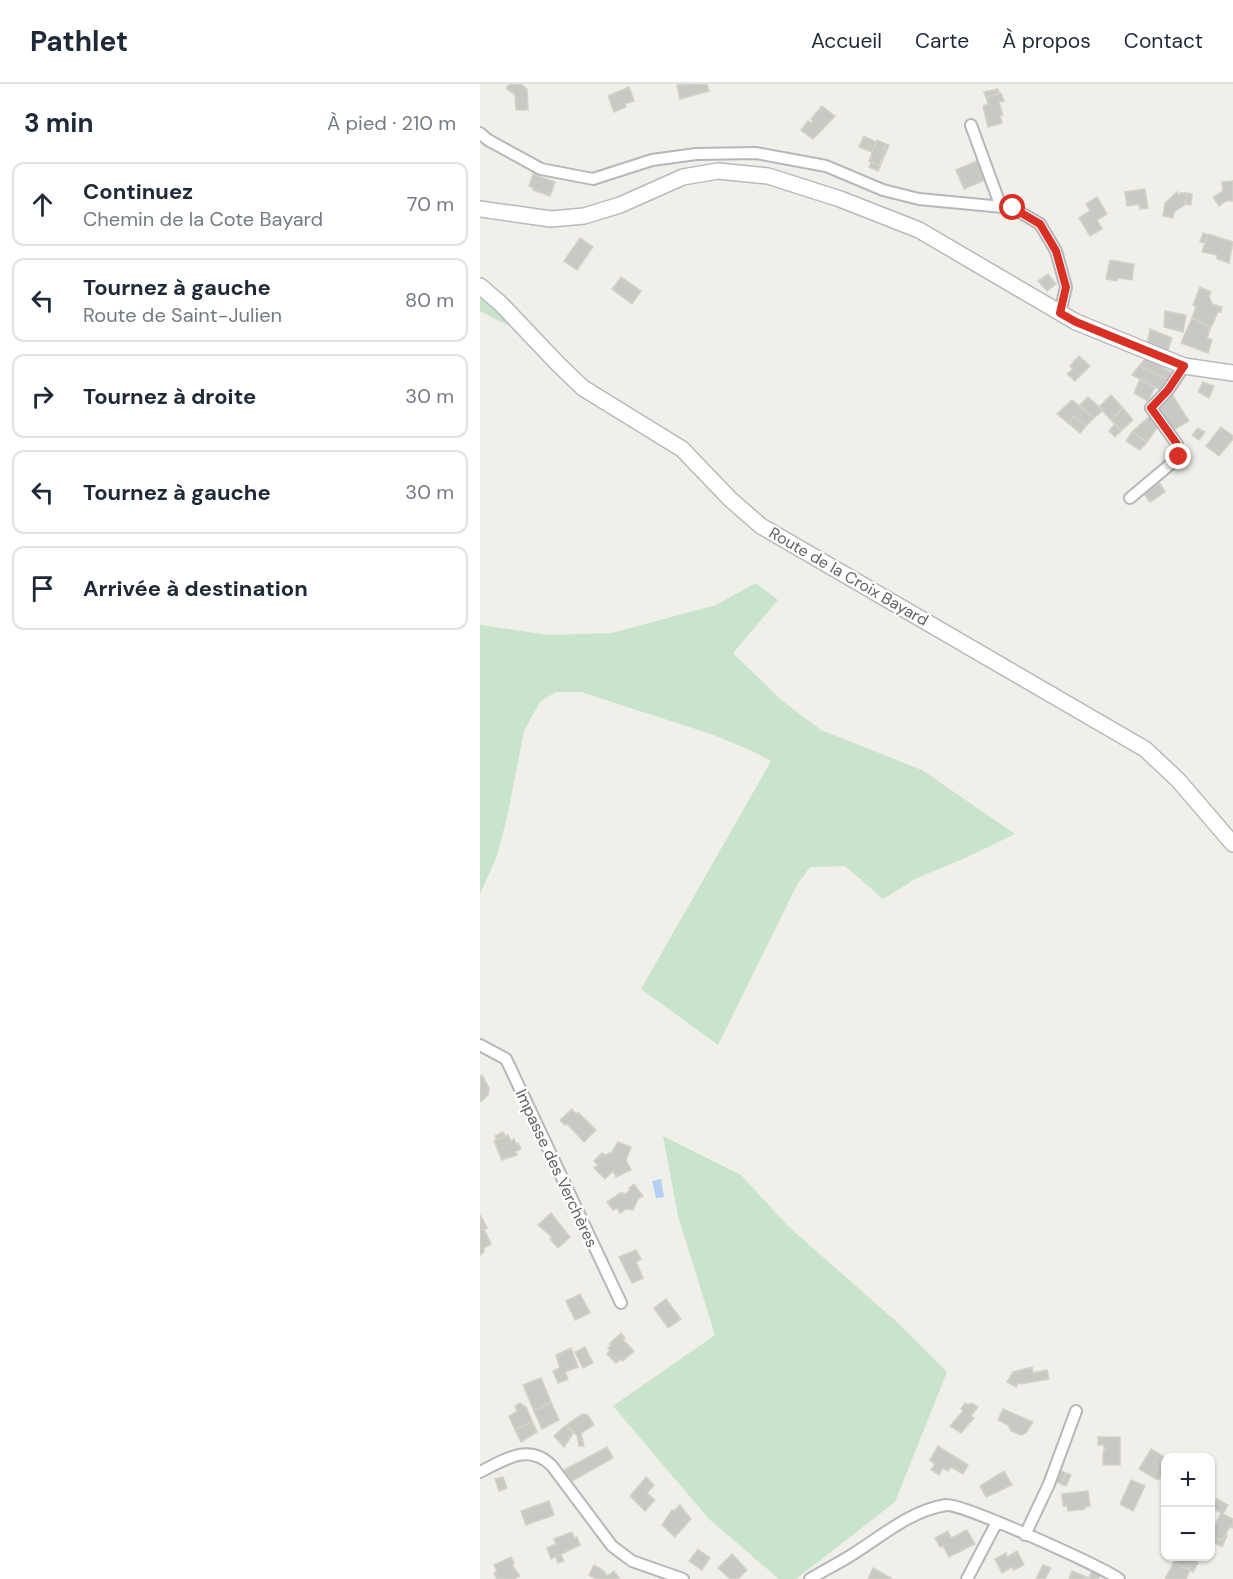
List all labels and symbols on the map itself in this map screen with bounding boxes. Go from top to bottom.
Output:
route start [999,194,1025,220]
route end [1165,443,1191,469]
street label: Route de la Croix Bayard [765,522,932,631]
street label: Impasse des Verchères [511,1086,602,1251]

